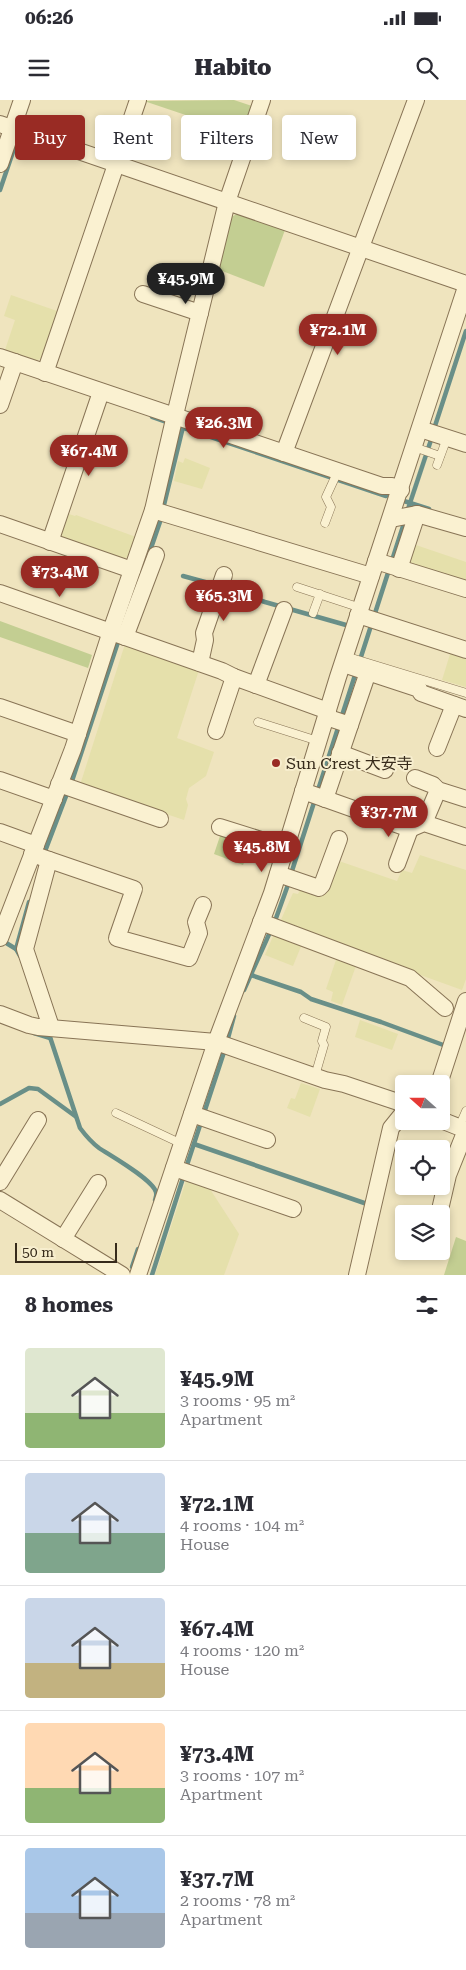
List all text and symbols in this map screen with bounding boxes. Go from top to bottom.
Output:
text: 06:26 [25,6,74,29]
icon: menu [25,54,53,82]
icon: search [413,54,441,82]
text: Habito [194,55,272,80]
chip: Buy [15,115,85,160]
chip: Rent [95,115,171,160]
chip: Filters [181,115,272,160]
chip: New [282,115,356,160]
pin: ¥45.9M [145,262,227,305]
text: ¥45.9M [158,269,214,288]
pin: ¥72.1M [297,314,379,356]
text: ¥72.1M [310,320,366,339]
pin: ¥26.3M [183,406,265,449]
text: ¥26.3M [196,413,252,432]
pin: ¥67.4M [48,434,130,477]
text: ¥67.4M [61,441,117,460]
pin: ¥73.4M [19,556,101,598]
text: ¥73.4M [32,562,88,581]
pin: ¥65.3M [183,580,265,622]
text: ¥65.3M [196,586,252,605]
place label: Sun Crest 大安寺 [286,754,413,773]
marker: Sun Crest 大安寺 [270,757,282,769]
pin: ¥37.7M [348,796,430,838]
text: ¥37.7M [361,802,417,821]
pin: ¥45.8M [221,830,303,873]
text: ¥45.8M [234,837,290,856]
north arrow [395,1075,450,1130]
map controls [395,1075,450,1260]
button: locate [395,1140,450,1195]
button: layers [395,1205,450,1260]
scale bar [15,1240,118,1263]
text: 50 m [22,1244,54,1260]
icon: filters [413,1291,441,1319]
text: 8 homes [25,1293,113,1317]
text: ¥45.9M [180,1367,254,1391]
icon: home [65,1368,125,1428]
text: 3 rooms · 95 m² [180,1391,295,1410]
text: Apartment [180,1410,263,1429]
text: ¥72.1M [180,1492,254,1516]
icon: home [65,1493,125,1553]
text: 4 rooms · 104 m² [180,1516,304,1535]
text: House [180,1535,229,1554]
text: ¥67.4M [180,1617,254,1641]
icon: home [65,1618,125,1678]
text: 4 rooms · 120 m² [180,1641,304,1660]
text: House [180,1660,229,1679]
text: ¥73.4M [180,1742,254,1766]
icon: home [65,1743,125,1803]
text: 3 rooms · 107 m² [180,1766,304,1785]
text: Apartment [180,1785,263,1804]
text: ¥37.7M [180,1867,254,1891]
icon: home [65,1868,125,1928]
text: 2 rooms · 78 m² [180,1891,295,1910]
text: Apartment [180,1910,263,1929]

